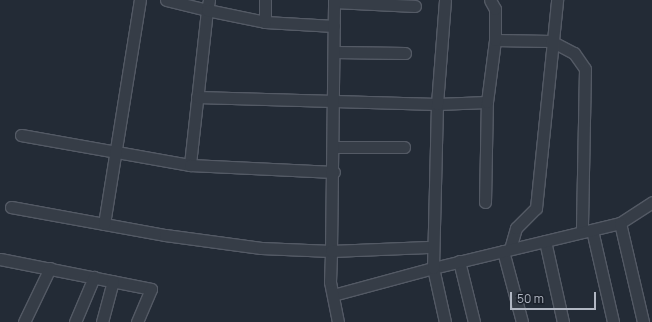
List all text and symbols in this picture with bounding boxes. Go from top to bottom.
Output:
scale bar [512,284,598,310]
text: 50 m [517,290,544,307]

